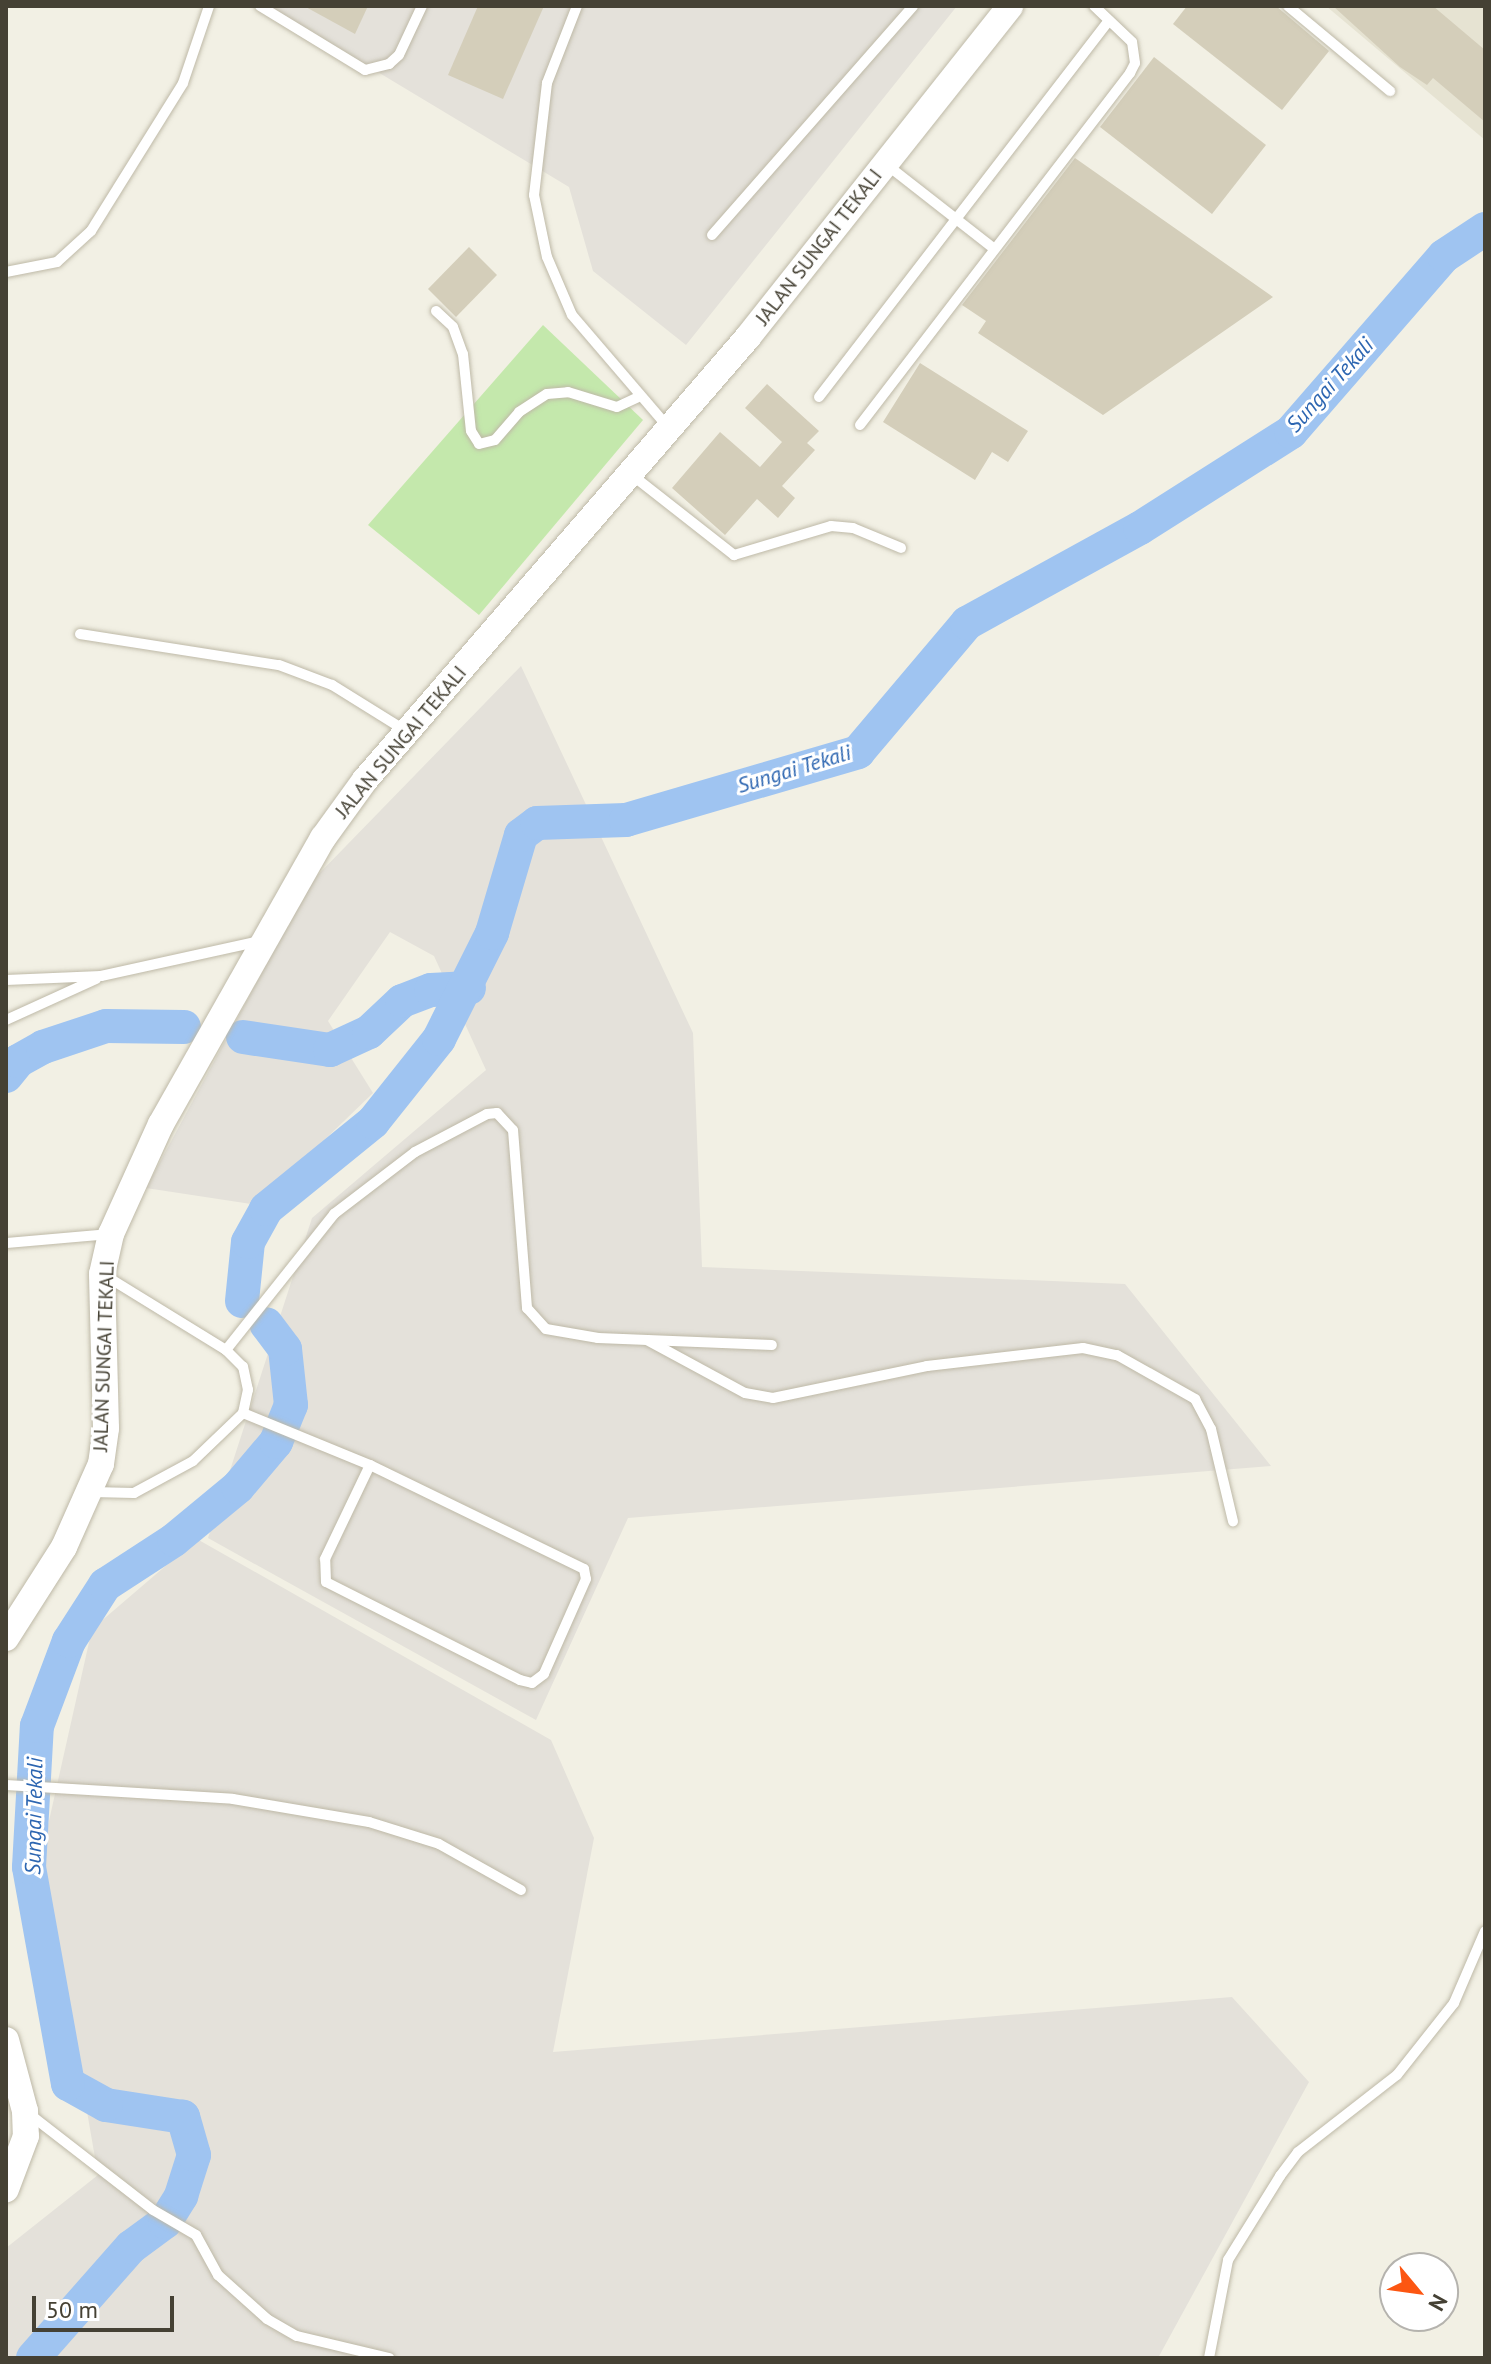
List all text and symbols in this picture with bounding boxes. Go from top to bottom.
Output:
street label: JALAN SUNGAI TEKALI [750,164,888,330]
water label: Sungai Tekali [1281,332,1379,438]
street label: JALAN SUNGAI TEKALI [330,661,472,823]
water label: Sungai Tekali [734,739,854,799]
street label: JALAN SUNGAI TEKALI [89,1260,119,1452]
water label: Sungai Tekali [20,1757,48,1875]
north arrow [1379,2252,1459,2332]
scale bar [36,2280,178,2330]
text: N [1422,2290,1454,2316]
text: 50 m [46,2294,98,2325]

